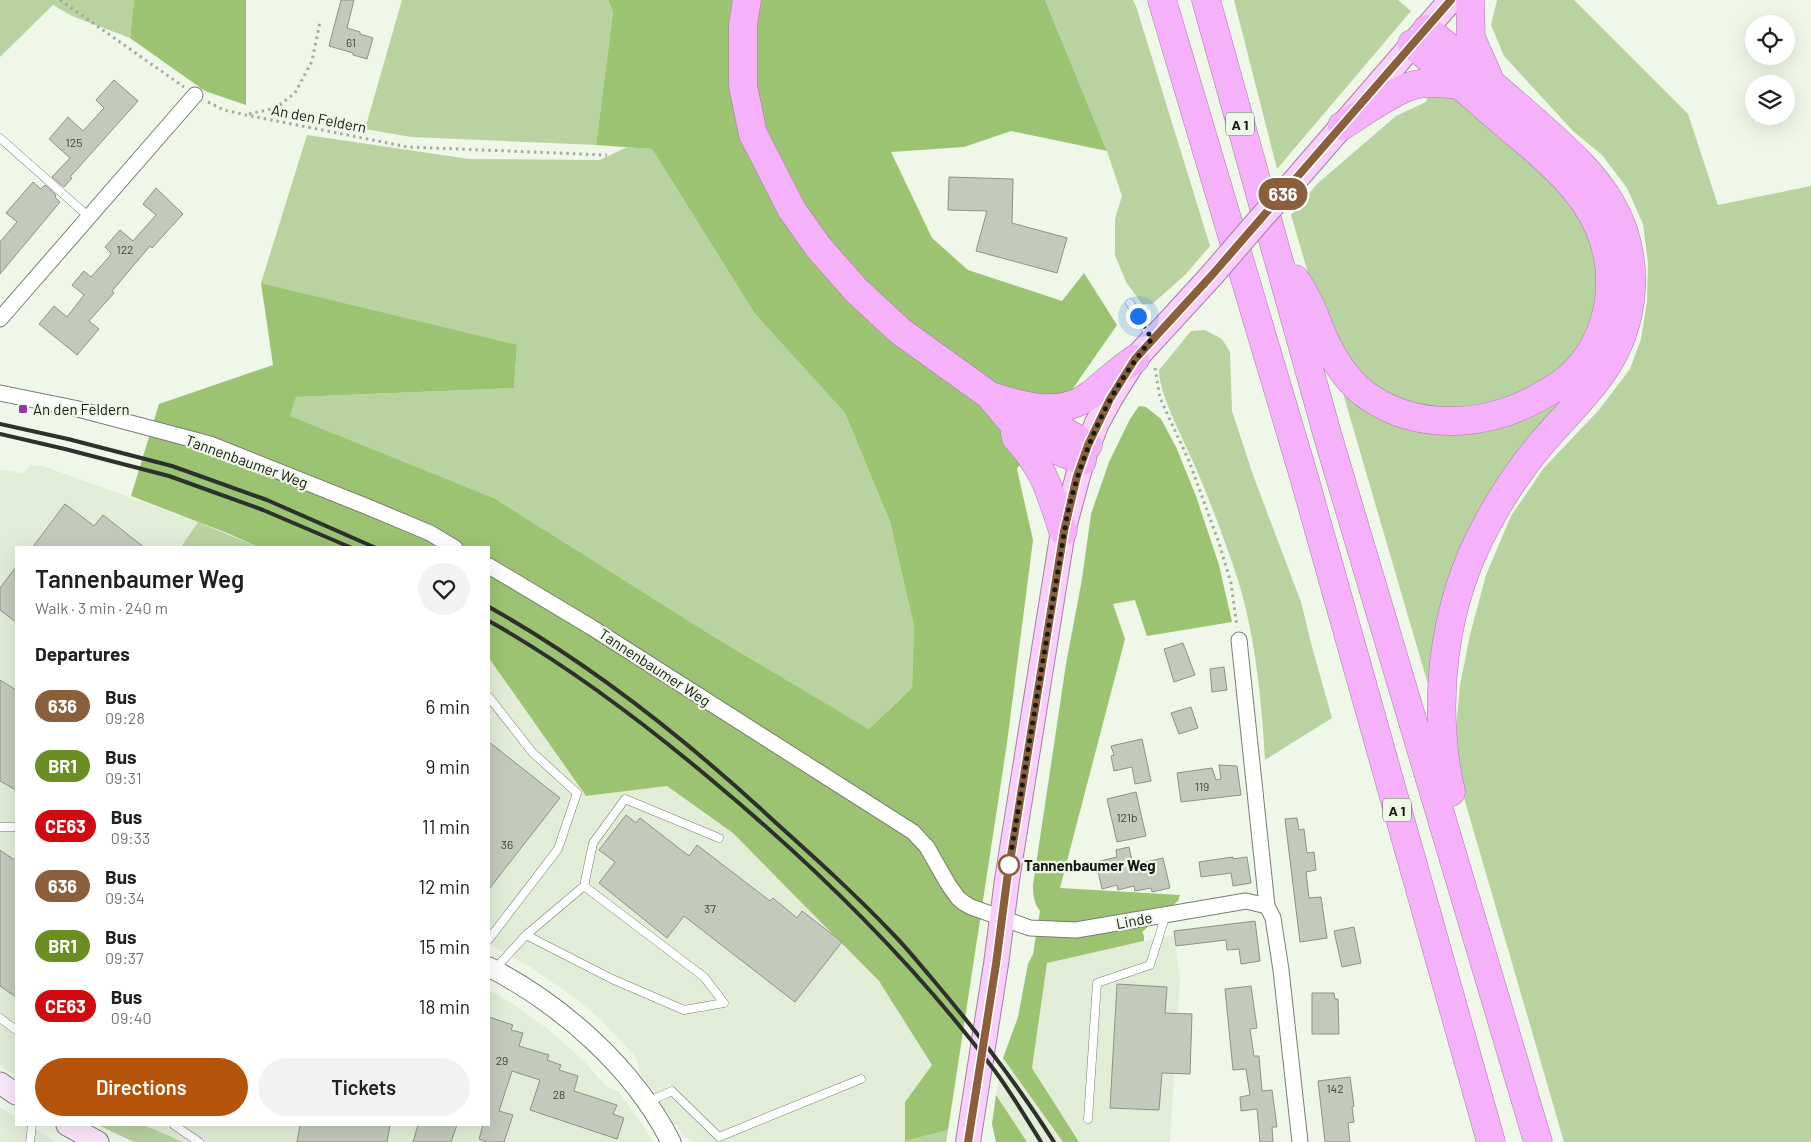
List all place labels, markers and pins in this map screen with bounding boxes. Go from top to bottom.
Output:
place label: An den Feldern [33,400,130,418]
marker: An den Feldern [17,403,29,415]
marker: Tannenbaumer Weg [998,854,1020,876]
place label: Tannenbaumer Weg [1024,856,1156,874]

